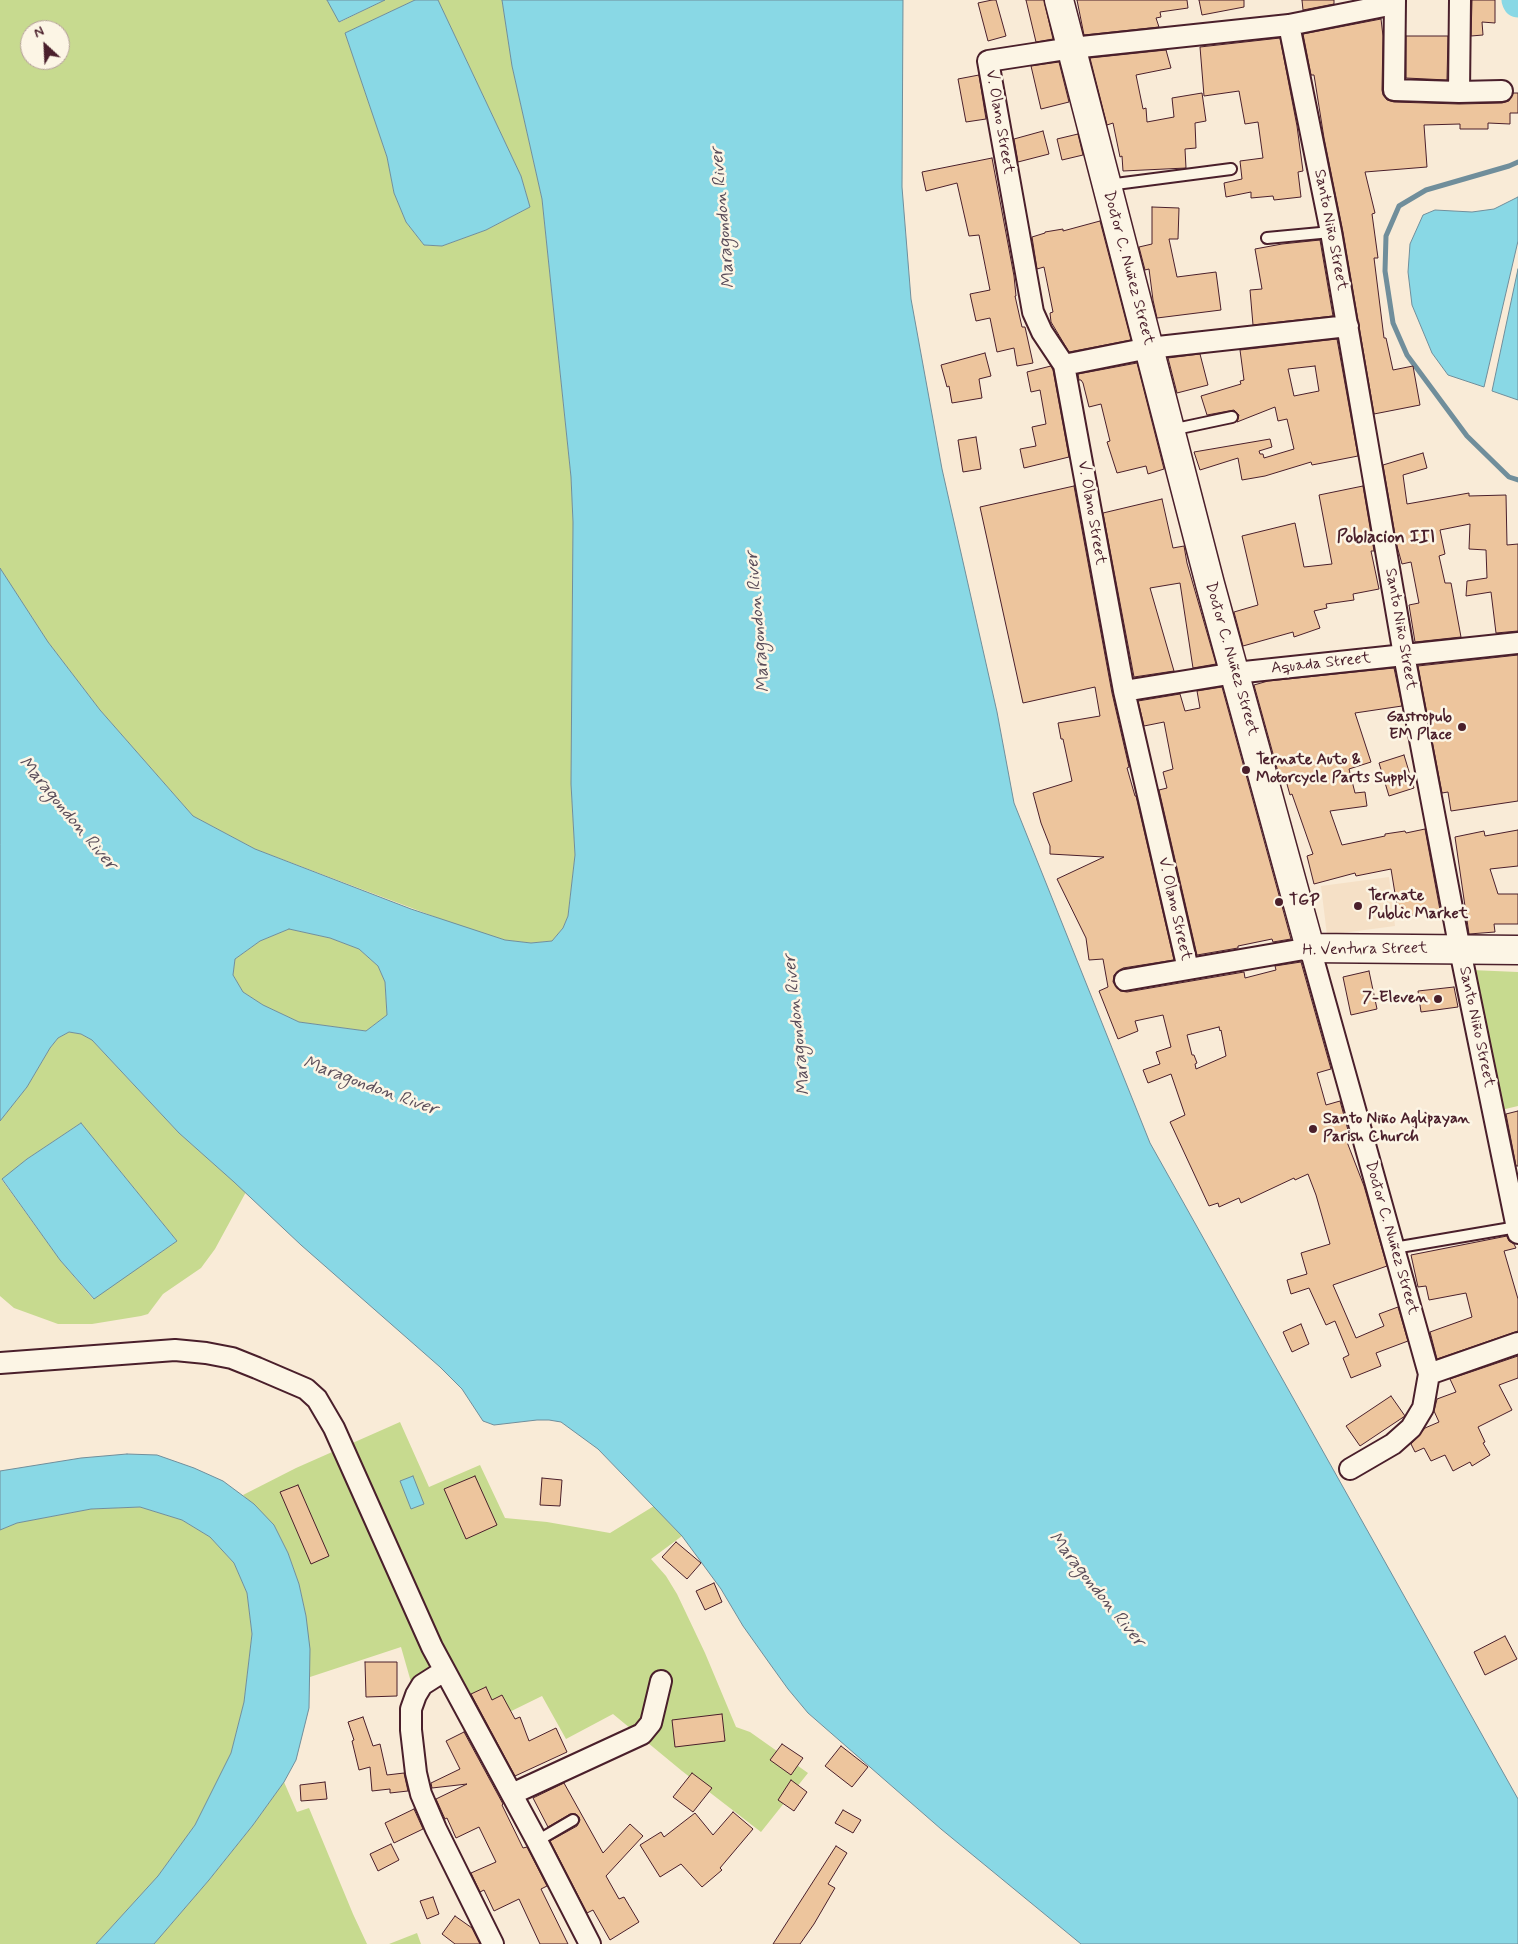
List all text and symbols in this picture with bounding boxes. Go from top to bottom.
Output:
north arrow [20,20,70,70]
text: N [31,22,47,42]
street label: V. Olano Street [980,68,1018,176]
water label: Maragondon River [707,147,741,289]
street label: Santo Niño Street [1309,168,1351,292]
street label: Doctor C. Nuñez Street [1098,189,1158,347]
street label: V. Olano Street [1072,459,1110,567]
district label: Poblacion III [1337,527,1435,549]
water label: Maragondon River [742,551,776,693]
street label: Santo Niño Street [1380,567,1420,691]
street label: Doctor C. Nuñez Street [1200,580,1262,738]
street label: Aquada Street [1270,649,1372,679]
place label: Gastropub EM Place [1387,708,1452,746]
marker: Gastropub EM Place [1456,721,1468,733]
place label: Ternate Auto & Motorcycle Parts Supply [1256,751,1415,789]
water label: Maragondon River [13,753,121,875]
marker: Ternate Auto & Motorcycle Parts Supply [1240,764,1252,776]
street label: V. Olano Street [1153,856,1195,962]
place label: Ternate Public Market [1368,887,1468,925]
place label: TGP [1289,892,1319,912]
marker: TGP [1273,896,1285,908]
marker: Ternate Public Market [1352,900,1364,912]
street label: H. Ventura Street [1302,939,1428,961]
water label: Maragondon River [780,953,816,1097]
street label: Santo Niño Street [1454,965,1498,1089]
place label: 7-Eleven [1362,989,1428,1009]
marker: 7-Eleven [1432,993,1444,1005]
water label: Maragondon River [300,1053,440,1121]
place label: Santo Niño Aglipayan Parish Church [1323,1110,1470,1148]
marker: Santo Niño Aglipayan Parish Church [1307,1123,1319,1135]
street label: Doctor C. Nuñez Street [1360,1159,1422,1317]
water label: Maragondon River [1043,1528,1149,1652]

